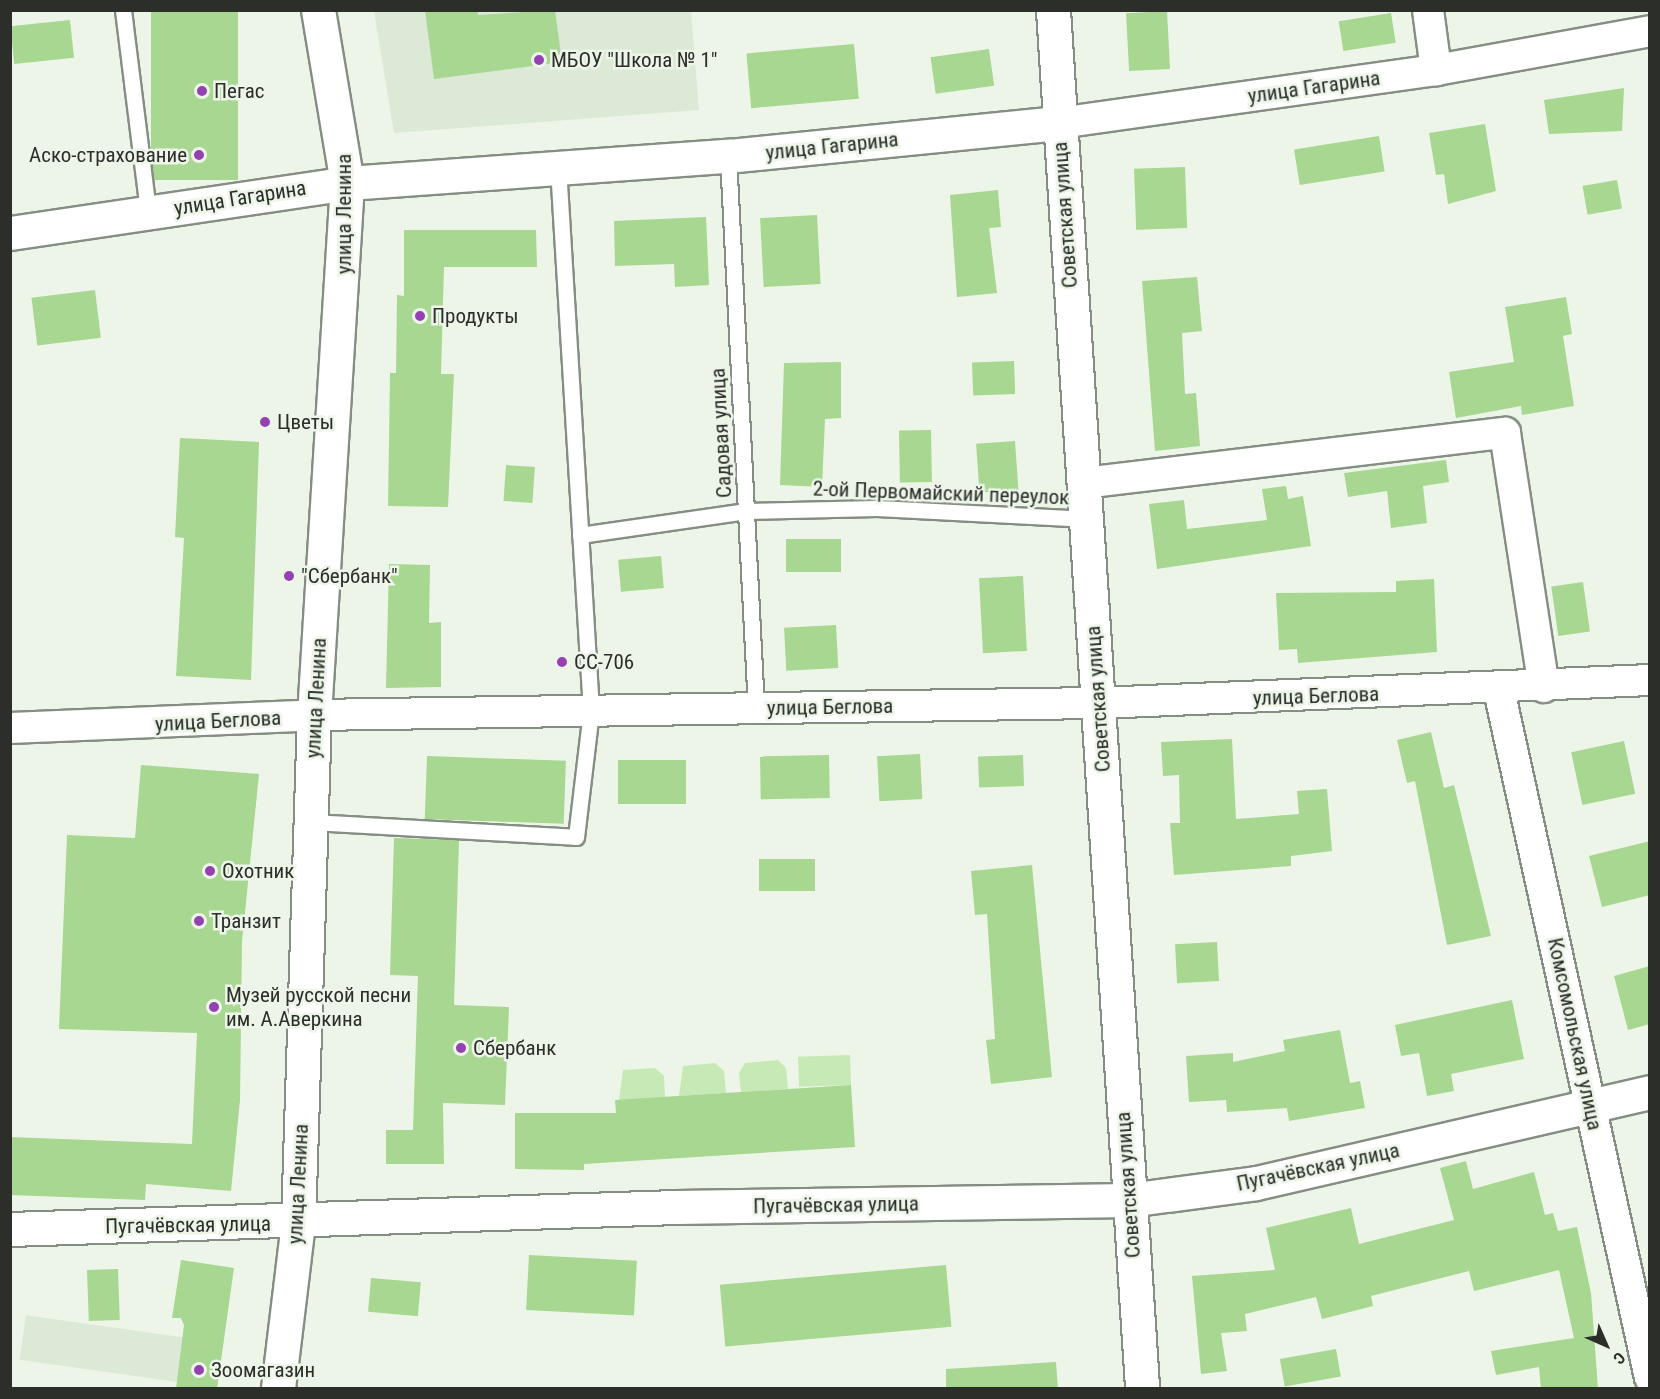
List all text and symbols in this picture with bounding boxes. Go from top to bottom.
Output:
place label: МБОУ "Школа № 1" [551,47,718,73]
marker: МБОУ "Школа № 1" [532,53,546,67]
street label: улица Гагарина [1246,65,1382,109]
place label: Пегас [214,78,264,104]
marker: Пегас [195,84,209,98]
street label: улица Гагарина [764,126,900,166]
street label: Советская улица [1047,141,1083,289]
place label: Аско-страхование [29,142,187,168]
marker: Аско-страхование [192,148,206,162]
street label: улица Ленина [331,154,357,274]
street label: улица Гагарина [172,175,308,221]
place label: Продукты [432,303,519,329]
marker: Продукты [413,309,427,323]
street label: Садовая улица [705,367,737,499]
place label: Цветы [277,409,334,435]
marker: Цветы [258,415,272,429]
street label: 2-ой Первомайский переулок [812,476,1070,510]
place label: "Сбербанк" [301,563,398,589]
marker: "Сбербанк" [282,569,296,583]
street label: Советская улица [1080,625,1116,773]
street label: улица Ленина [300,637,332,759]
place label: СС-706 [574,649,634,675]
marker: СС-706 [555,655,569,669]
street label: улица Беглова [1252,681,1380,711]
street label: улица Беглова [767,693,893,721]
street label: улица Беглова [154,705,282,737]
place label: Охотник [222,858,294,884]
marker: Охотник [203,864,217,878]
place label: Транзит [211,908,281,934]
marker: Транзит [192,914,206,928]
street label: Комсомольская улица [1542,935,1608,1133]
place label: Музей русской песни им. А.Аверкина [226,982,411,1032]
marker: Музей русской песни им. А.Аверкина [207,1000,221,1014]
place label: Сбербанк [473,1035,556,1061]
marker: Сбербанк [454,1041,468,1055]
street label: Советская улица [1110,1111,1146,1259]
street label: улица Ленина [282,1123,314,1245]
street label: Пугачёвская улица [1234,1137,1402,1197]
street label: Пугачёвская улица [753,1191,919,1219]
street label: Пугачёвская улица [105,1211,271,1239]
north arrow [1576,1315,1636,1375]
text: С [1609,1348,1629,1368]
place label: Зоомагазин [211,1357,315,1383]
marker: Зоомагазин [192,1363,206,1377]

